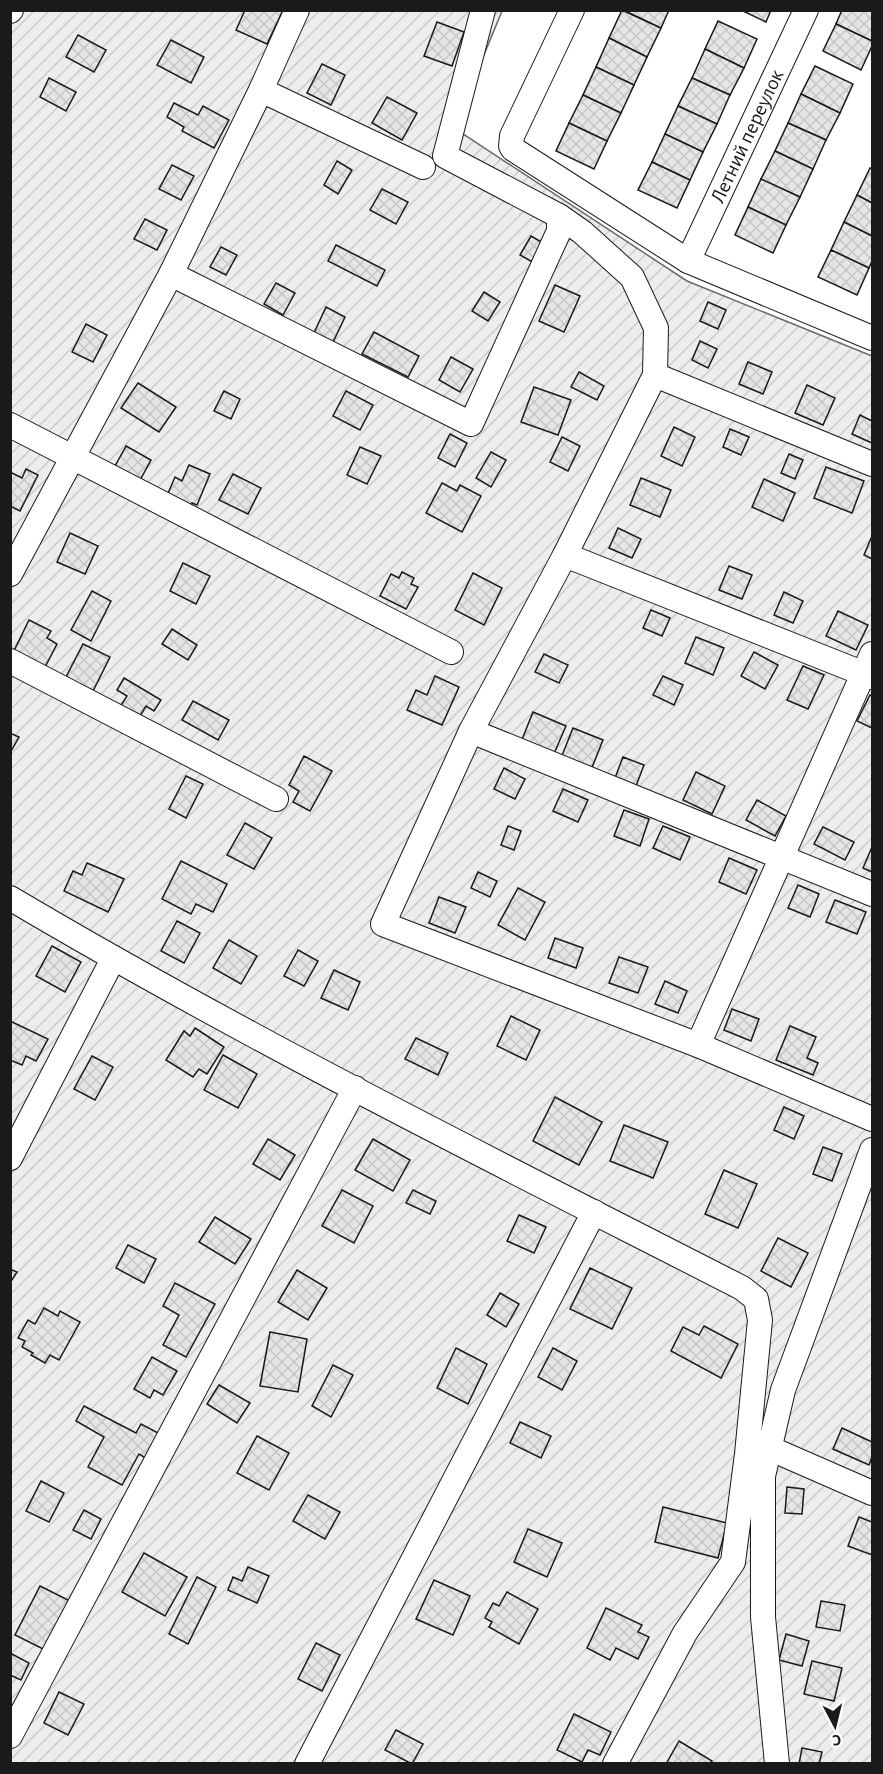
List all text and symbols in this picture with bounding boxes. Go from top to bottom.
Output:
street label: Летний переулок [706,66,787,206]
north arrow [805,1696,865,1756]
text: С [831,1731,842,1748]

